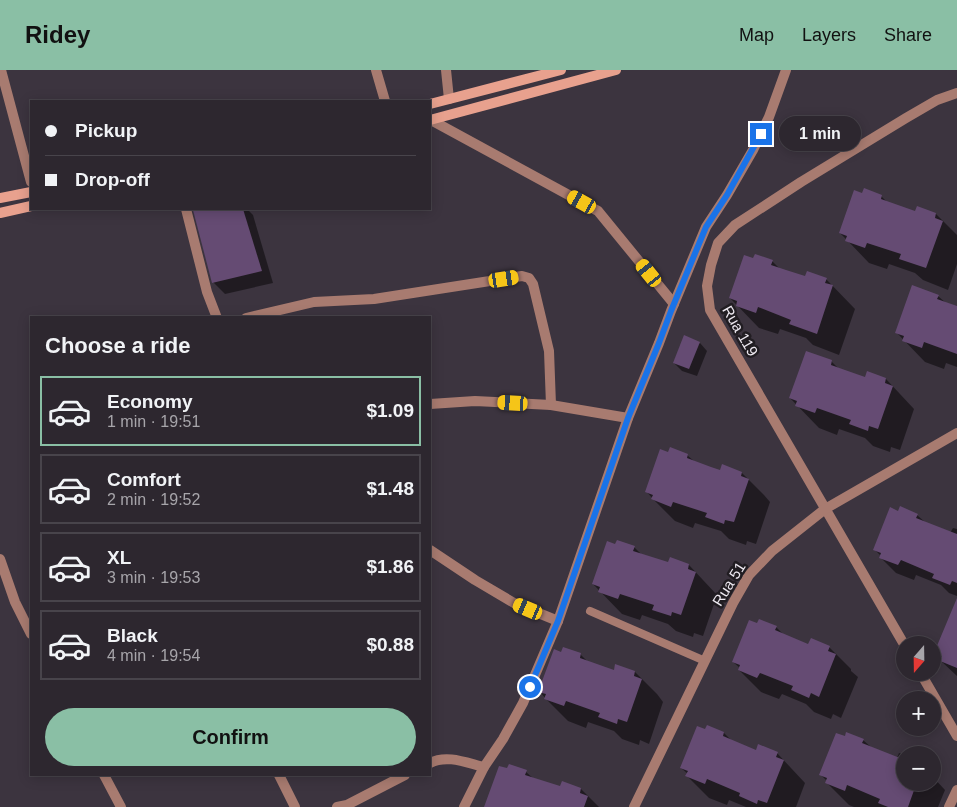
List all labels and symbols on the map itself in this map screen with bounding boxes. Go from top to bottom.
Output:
callout: 1 min [778,116,861,152]
route end [750,123,772,145]
car [565,188,598,216]
car [633,257,664,289]
car [488,269,519,289]
street label: Rua 119 [719,302,762,359]
car [497,395,528,411]
street label: Rua 51 [709,559,749,609]
car [511,596,544,622]
north arrow [896,636,941,681]
route start [519,676,541,698]

